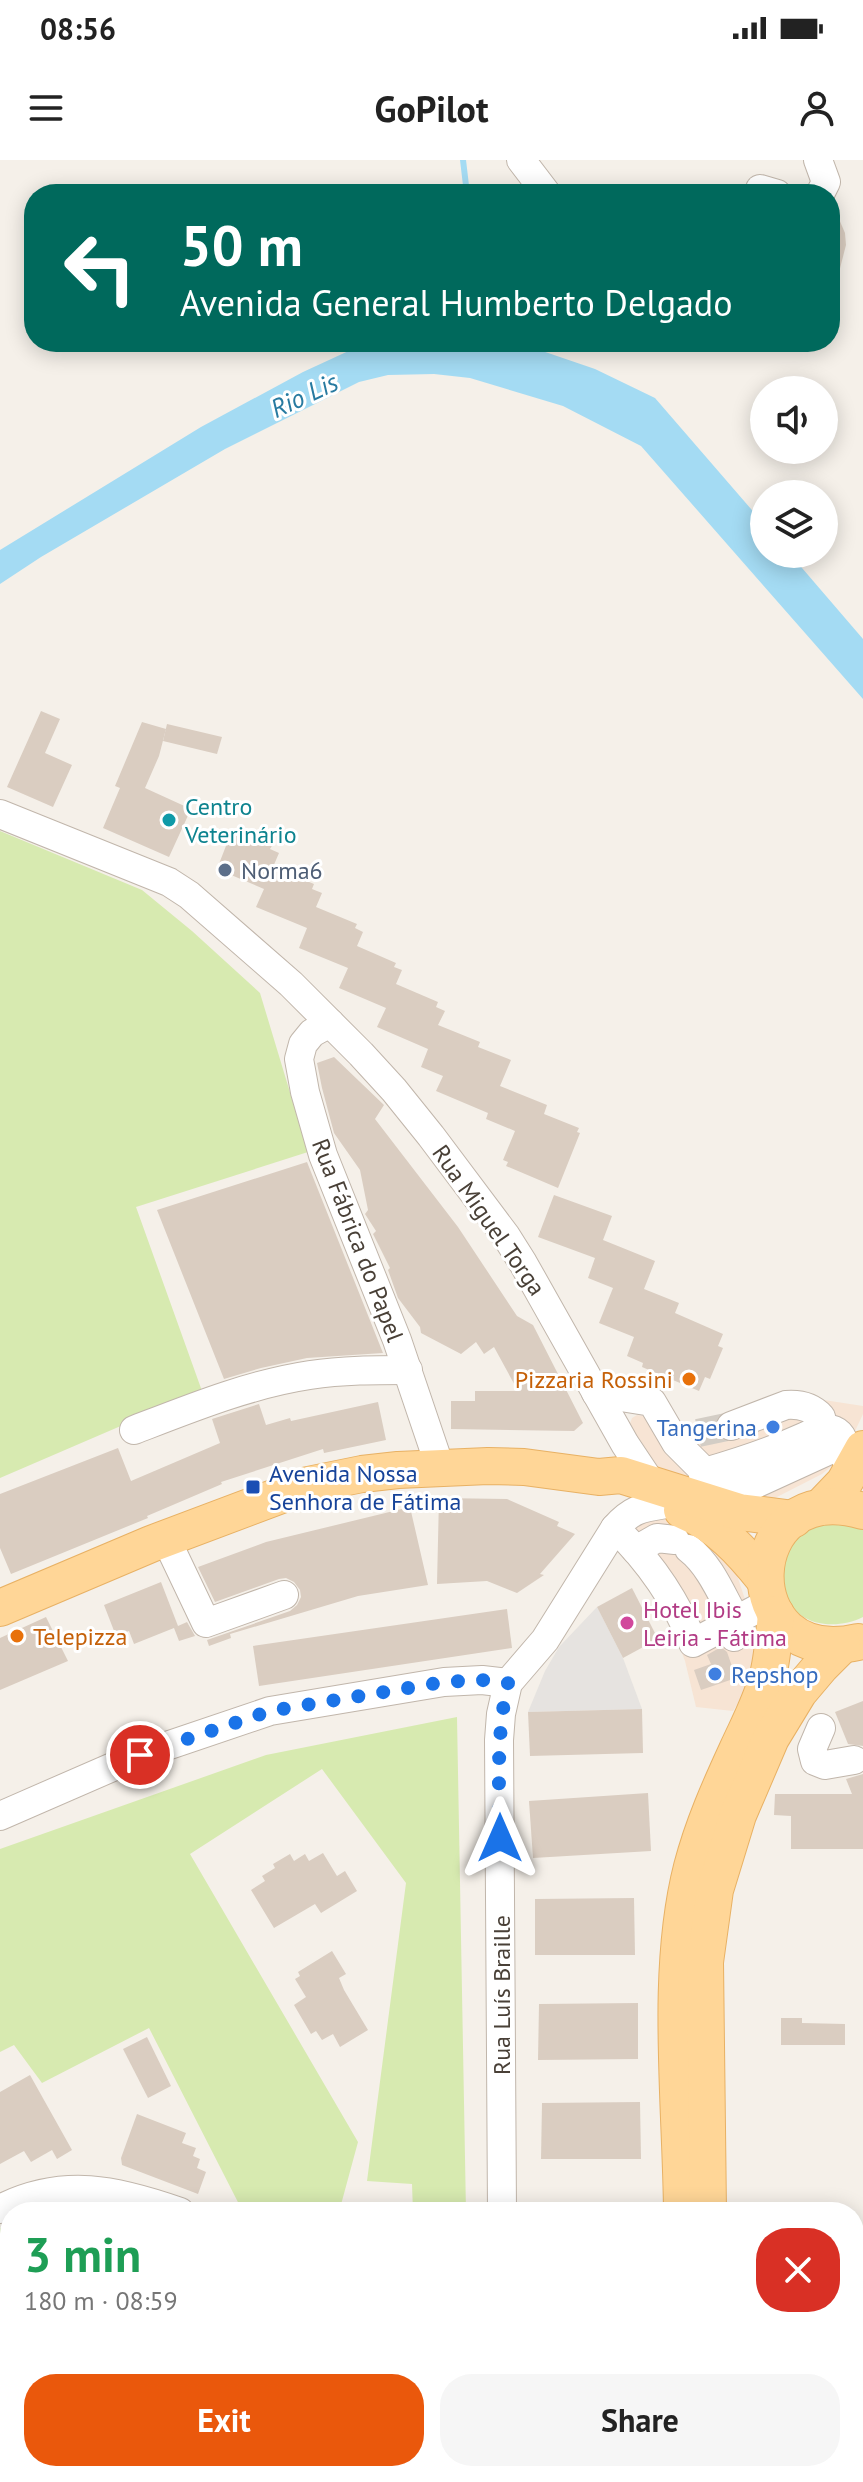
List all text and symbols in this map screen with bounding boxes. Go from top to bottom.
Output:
text: 08:56 [40,9,116,48]
text: GoPilot [374,85,489,132]
icon: menu [24,86,68,130]
icon: person [795,86,839,130]
text: 50 m [180,209,303,281]
icon: left [48,216,152,320]
text: Avenida General Humberto Delgado [180,279,733,326]
water label: Rio Lis [265,365,344,425]
map controls [750,376,838,568]
button: sound [750,376,838,464]
button: layers [750,480,838,568]
place label: Centro Veterinário [184,791,297,850]
marker: Centro Veterinário [160,811,178,829]
place label: Norma6 [241,855,323,886]
marker: Norma6 [216,861,234,879]
street label: Rua Fábrica do Papel [305,1134,411,1346]
street label: Rua Miguel Torga [425,1138,553,1302]
place label: Pizzaria Rossini [515,1364,673,1395]
marker: Pizzaria Rossini [680,1370,698,1388]
place label: Tangerina [656,1412,757,1443]
marker: Tangerina [764,1418,782,1436]
place label: Avenida Nossa Senhora de Fátima [269,1458,461,1517]
marker: Avenida Nossa Senhora de Fátima [244,1478,262,1496]
place label: Hotel Ibis Leiria - Fátima [643,1594,787,1653]
marker: Hotel Ibis Leiria - Fátima [618,1614,636,1632]
place label: Telepizza [33,1621,127,1652]
marker: Telepizza [8,1627,26,1645]
place label: Repshop [731,1659,818,1690]
marker: Repshop [706,1665,724,1683]
pin [106,1721,174,1789]
icon: arrive [118,1733,162,1777]
position arrow [458,1796,542,1880]
street label: Rua Luís Braille [486,1915,517,2075]
text: 3 min [24,2223,141,2285]
button: close [756,2228,840,2312]
text: 180 m · 08:59 [24,2284,178,2317]
button: Exit [24,2374,424,2466]
button: Share [440,2374,840,2466]

